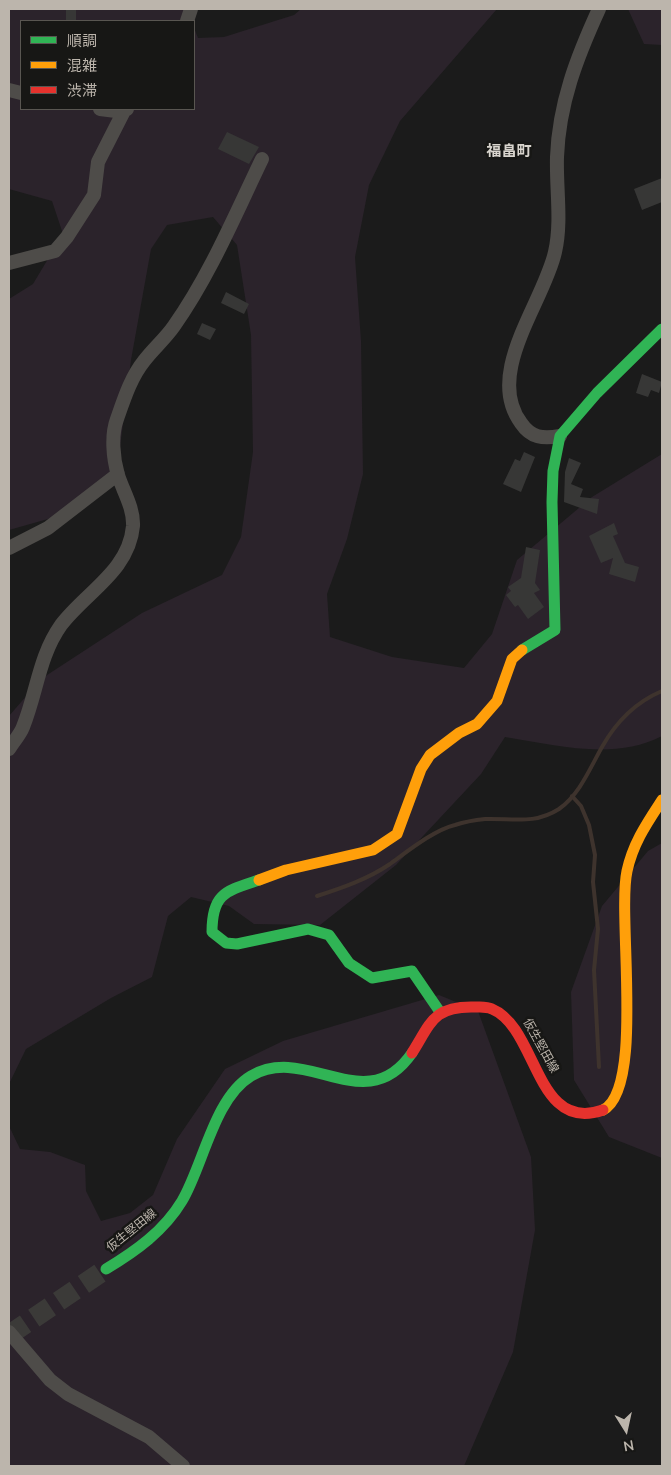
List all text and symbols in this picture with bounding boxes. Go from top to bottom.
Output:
legend [20,20,195,110]
text: 順調 [67,31,97,51]
text: 混雑 [67,56,97,76]
text: 渋滞 [67,81,97,101]
district label: 福畠町 [487,143,531,161]
street label: 仮生堅田線 [519,1016,561,1076]
street label: 仮生堅田線 [104,1207,160,1255]
north arrow [601,1405,651,1455]
text: N [622,1435,636,1456]

